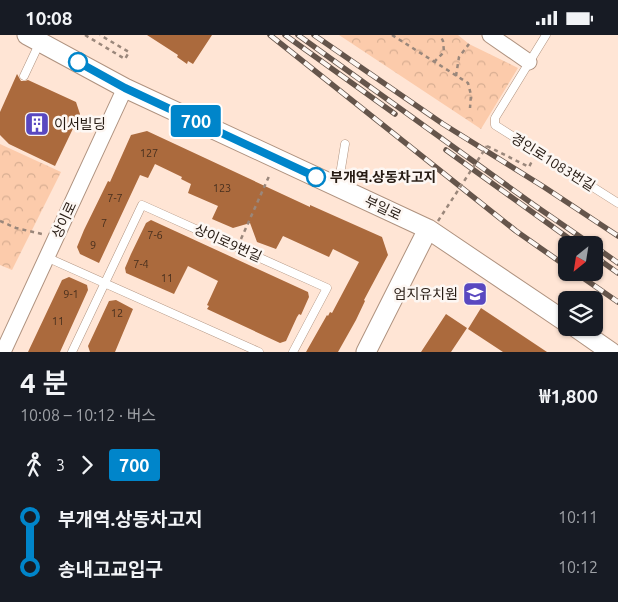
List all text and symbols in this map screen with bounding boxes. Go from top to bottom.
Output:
text: 10:08 [25,7,73,29]
unlabelled marker [68,52,88,72]
line badge: 700 [167,105,225,137]
building icon: 이서빌딩 [24,111,50,137]
text: 700 [181,111,211,131]
place label: 이서빌딩 [54,116,106,132]
street label: 경인로1083번길 [508,130,598,194]
house number: 127 [140,147,158,159]
marker: 부개역.상동차고지 [306,167,326,187]
place label: 부개역.상동차고지 [330,169,436,185]
house number: 123 [213,182,231,194]
house number: 7-7 [107,192,123,204]
street label: 부일로 [362,193,404,223]
street label: 상이로 [49,199,79,241]
house number: 7 [101,217,107,229]
street label: 상이로9번길 [192,221,264,265]
house number: 7-6 [147,229,163,241]
north arrow [558,236,602,281]
map controls [558,236,603,336]
house number: 9 [90,239,96,251]
house number: 7-4 [133,258,149,270]
house number: 11 [161,272,173,284]
school or university icon: 엄지유치원 [462,281,488,307]
place label: 엄지유치원 [394,286,458,302]
house number: 9-1 [63,288,79,300]
button: layers [558,291,603,336]
house number: 12 [111,307,123,319]
house number: 11 [52,315,64,327]
text: 4 분 [20,367,68,398]
text: ₩1,800 [539,385,598,407]
text: 10:08 – 10:12 · 버스 [20,406,156,424]
icon: walk [20,451,48,479]
icon: forward [73,451,101,479]
text: 700 [119,455,150,475]
text: 3 [56,456,65,474]
text: 부개역.상동차고지 [58,508,203,530]
text: 10:11 [558,508,598,526]
text: 송내고교입구 [58,558,163,580]
text: 10:12 [558,558,598,576]

